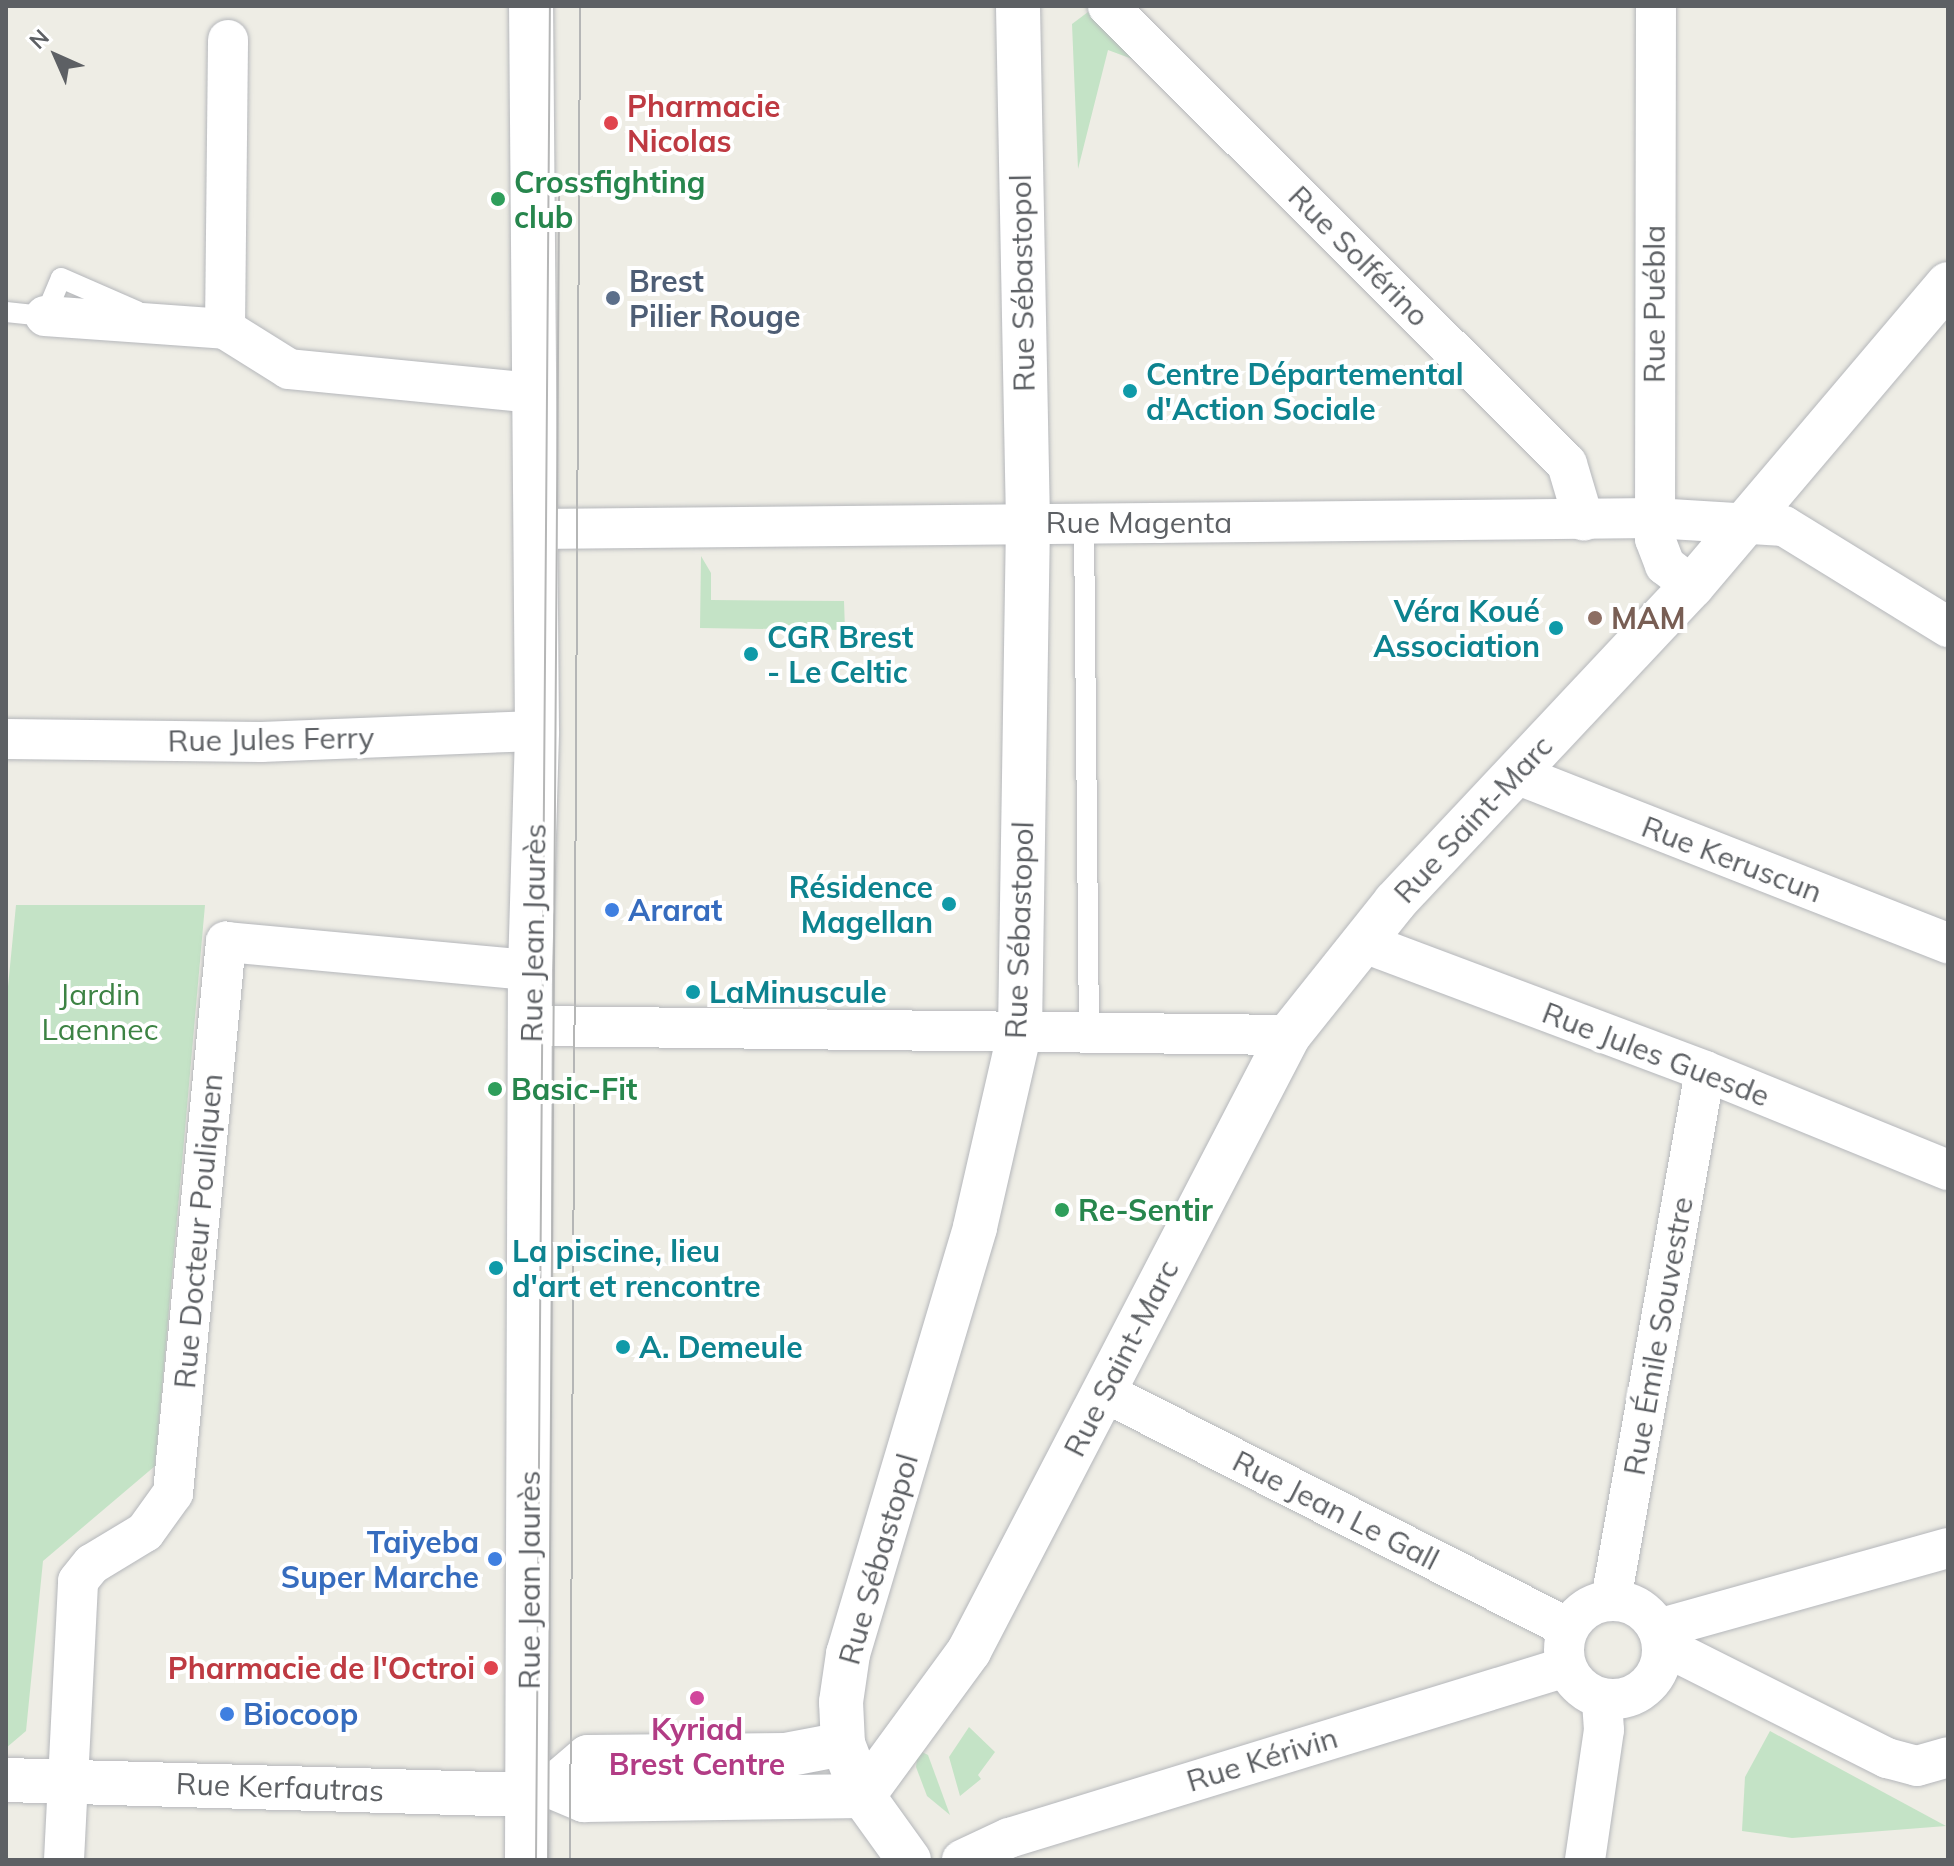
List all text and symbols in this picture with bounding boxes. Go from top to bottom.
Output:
north arrow [16,16,96,96]
text: N [23,23,55,55]
place label: Pharmacie Nicolas [627,88,780,158]
marker: Pharmacie Nicolas [602,114,620,132]
place label: Crossfighting club [514,164,705,234]
street label: Rue Sébastopol [1002,174,1042,392]
street label: Rue Solférino [1281,178,1437,334]
marker: Crossfighting club [489,190,507,208]
street label: Rue Puébla [1636,225,1672,383]
place label: Brest Pilier Rouge [629,263,800,334]
marker: Brest Pilier Rouge [604,289,622,307]
place label: Centre Départemental d'Action Sociale [1146,356,1464,426]
marker: Centre Départemental d'Action Sociale [1121,382,1139,400]
street label: Rue Magenta [1046,504,1232,540]
place label: Véra Koué Association [1373,593,1540,664]
place label: MAM [1611,600,1686,636]
marker: MAM [1586,609,1604,627]
place label: CGR Brest - Le Celtic [767,619,913,690]
marker: Véra Koué Association [1547,619,1565,637]
marker: CGR Brest - Le Celtic [742,645,760,663]
street label: Rue Jules Ferry [167,719,375,759]
street label: Rue Saint-Marc [1386,728,1560,910]
street label: Rue Keruscun [1637,808,1827,910]
street label: Rue Sébastopol [997,821,1041,1039]
street label: Rue Jean Jaurès [513,823,553,1043]
place label: Résidence Magellan [789,869,933,940]
place label: Ararat [628,892,722,928]
marker: Résidence Magellan [940,895,958,913]
marker: Ararat [603,901,621,919]
place label: LaMinuscule [709,974,887,1010]
park label: Jardin Laennec [42,976,158,1046]
marker: LaMinuscule [684,983,702,1001]
street label: Rue Jules Guesde [1537,994,1775,1114]
place label: Basic-Fit [511,1071,637,1107]
street label: Rue Docteur Pouliquen [166,1072,230,1390]
marker: Basic-Fit [486,1080,504,1098]
place label: Re-Sentir [1078,1192,1213,1228]
street label: Rue Émile Souvestre [1616,1194,1700,1478]
marker: Re-Sentir [1053,1201,1071,1219]
place label: La piscine, lieu d'art et rencontre [512,1233,761,1304]
street label: Rue Saint-Marc [1056,1254,1186,1462]
marker: La piscine, lieu d'art et rencontre [487,1259,505,1277]
place label: A. Demeule [639,1329,803,1365]
marker: A. Demeule [614,1338,632,1356]
street label: Rue Jean Le Gall [1227,1443,1445,1577]
street label: Rue Sébastopol [831,1449,925,1669]
street label: Rue Jean Jaurès [511,1471,547,1689]
place label: Taiyeba Super Marche [281,1524,479,1594]
marker: Taiyeba Super Marche [486,1550,504,1568]
place label: Pharmacie de l'Octroi [168,1650,475,1686]
marker: Pharmacie de l'Octroi [482,1659,500,1677]
marker: Kyriad Brest Centre [688,1689,706,1707]
place label: Biocoop [243,1696,358,1732]
marker: Biocoop [218,1705,236,1723]
place label: Kyriad Brest Centre [609,1711,785,1782]
street label: Rue Kérivin [1182,1719,1342,1799]
street label: Rue Kerfautras [175,1765,385,1809]

